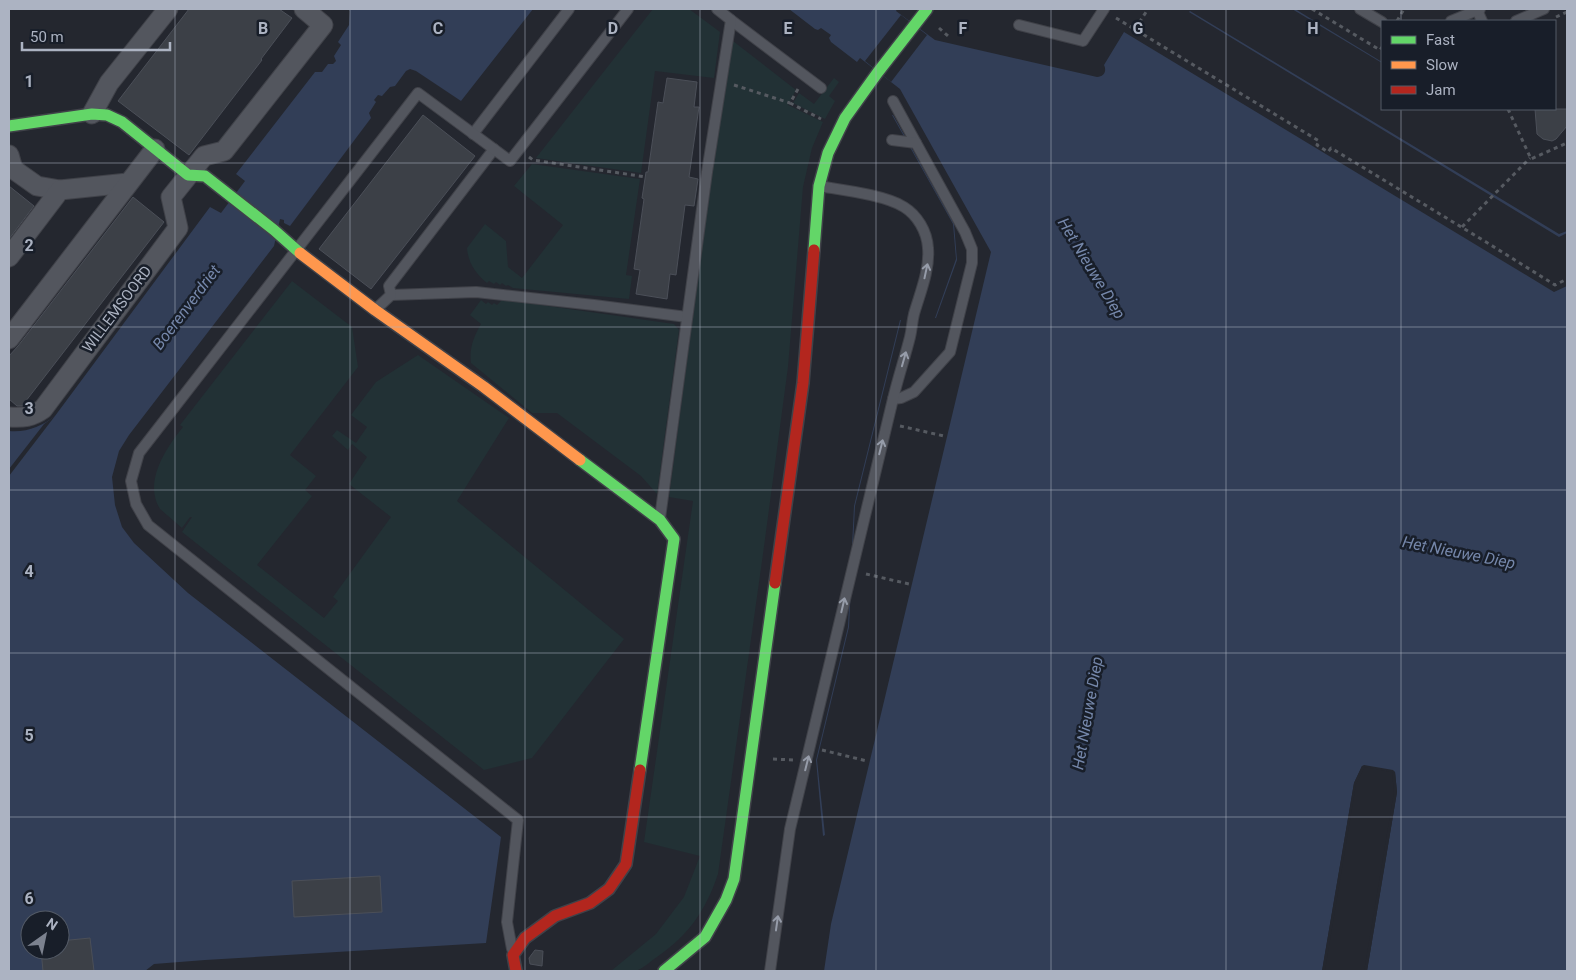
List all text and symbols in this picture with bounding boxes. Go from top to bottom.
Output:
text: B [258,19,268,38]
text: C [433,19,443,38]
text: D [608,19,618,38]
text: E [784,19,793,38]
text: F [959,19,968,38]
text: G [1133,19,1144,38]
text: H [1307,19,1319,38]
scale bar [22,20,170,52]
legend [1381,20,1556,110]
text: 50 m [30,28,64,46]
text: Fast [1426,31,1455,49]
text: Slow [1426,56,1458,74]
text: 1 [24,72,34,91]
text: Jam [1426,81,1456,99]
water label: Het Nieuwe Diep [1054,214,1129,322]
text: 2 [24,236,34,255]
water label: Boerenverdriet [149,261,225,353]
street label: WILLEMSOORD [79,262,155,356]
one-way arrow [922,264,931,280]
one-way arrow [900,351,909,367]
text: 3 [24,399,34,418]
one-way arrow [877,440,886,456]
water label: Het Nieuwe Diep [1401,532,1517,573]
text: 4 [24,562,34,581]
one-way arrow [839,598,848,614]
water label: Het Nieuwe Diep [1068,655,1107,771]
text: 5 [24,726,34,745]
one-way arrow [803,756,812,772]
text: 6 [24,889,34,908]
north arrow [20,910,70,960]
text: N [44,915,61,934]
one-way arrow [772,915,782,931]

